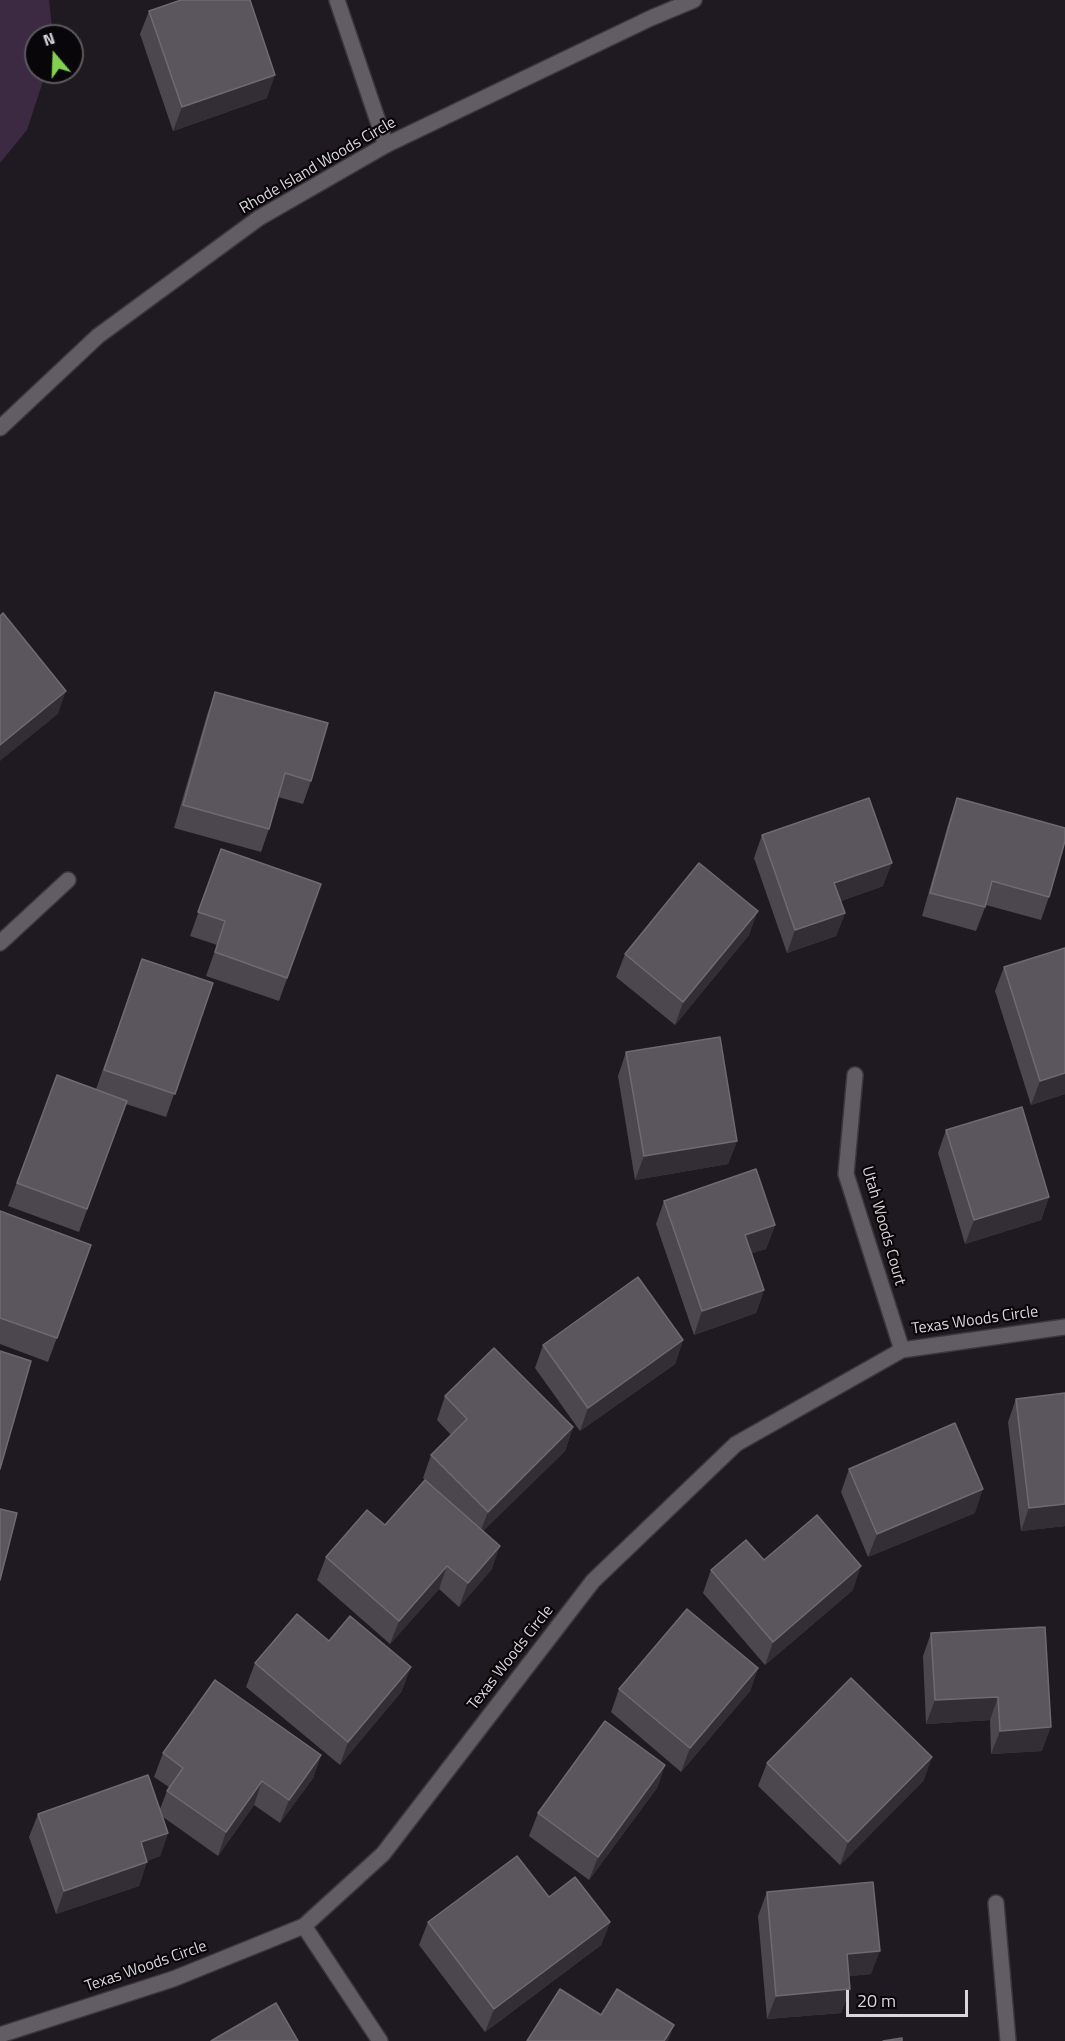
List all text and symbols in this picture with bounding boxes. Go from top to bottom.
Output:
north arrow [24,24,84,84]
text: N [40,26,58,52]
street label: Rhode Island Woods Circle [236,113,400,219]
street label: Utah Woods Court [857,1164,909,1288]
street label: Texas Woods Circle [910,1303,1040,1339]
street label: Texas Woods Circle [464,1602,558,1714]
street label: Texas Woods Circle [83,1937,209,1997]
scale bar [849,1978,970,2016]
text: 20 m [857,1987,896,2014]

